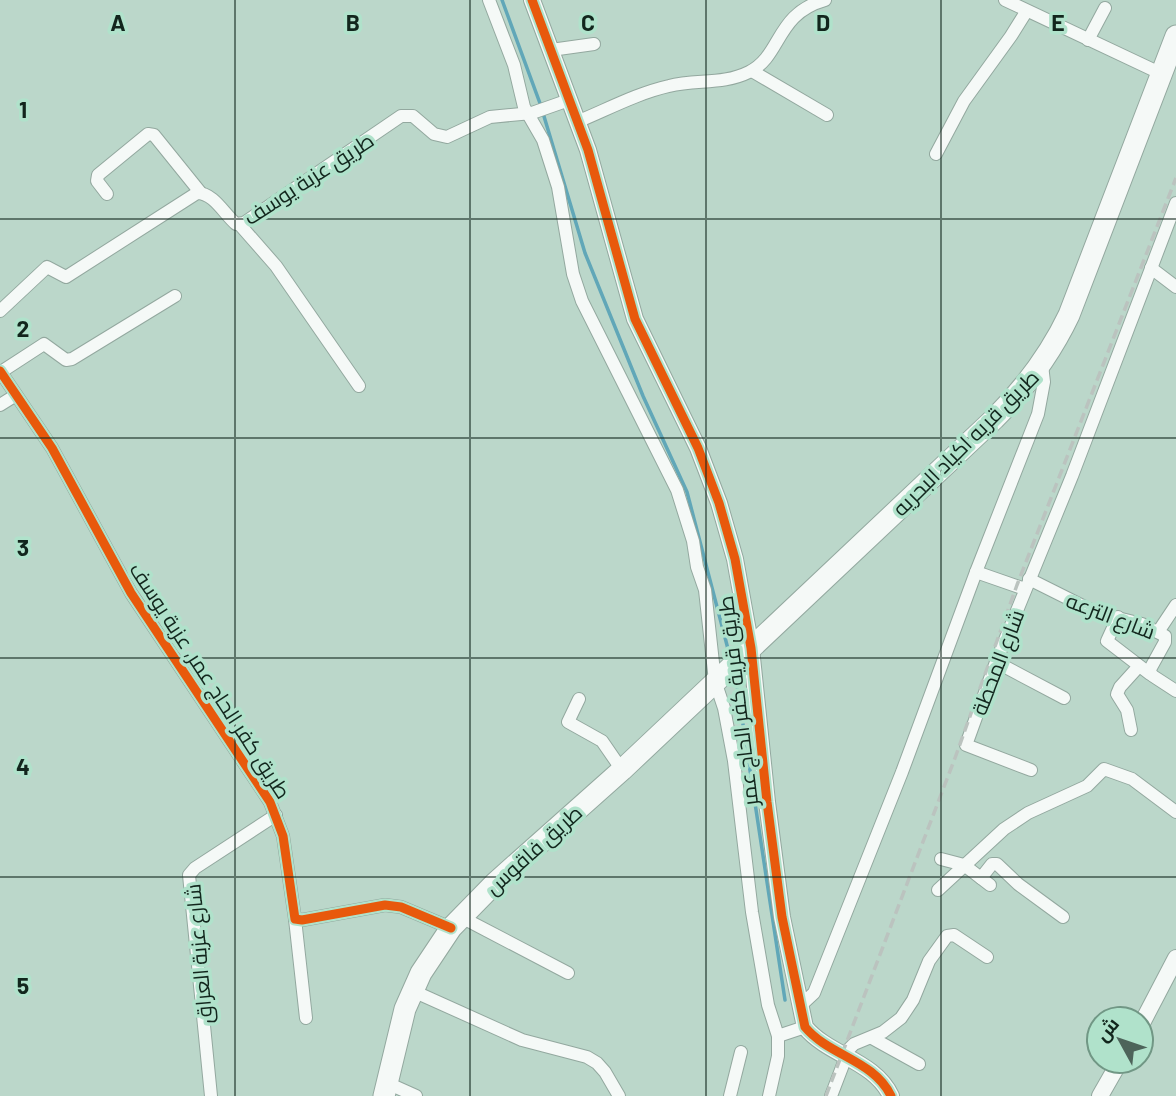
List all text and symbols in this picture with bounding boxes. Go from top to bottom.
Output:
text: A [110,8,126,36]
text: B [346,8,360,36]
text: C [581,8,595,36]
text: D [816,8,830,36]
text: E [1051,8,1065,36]
text: 1 [19,95,27,123]
street label: طريق عزبة يوسف [238,127,379,231]
text: 2 [17,314,29,342]
street label: طريق قريه اكياد البحريه [887,364,1045,522]
text: 3 [17,533,29,561]
street label: طريق كفر الحاج عمر, عزبة يوسف [123,557,297,804]
street label: شارع الترعه [1062,587,1159,646]
street label: طريق قرية كفر الحاج عمر [712,594,765,808]
street label: شارع المحطة [965,606,1031,719]
text: 4 [16,752,30,780]
street label: طريق فاقوس [480,799,588,900]
street label: شارع عزبة العراق [179,883,220,1025]
text: 5 [17,971,29,999]
north arrow [1085,1005,1155,1075]
text: ش [1090,1012,1124,1046]

